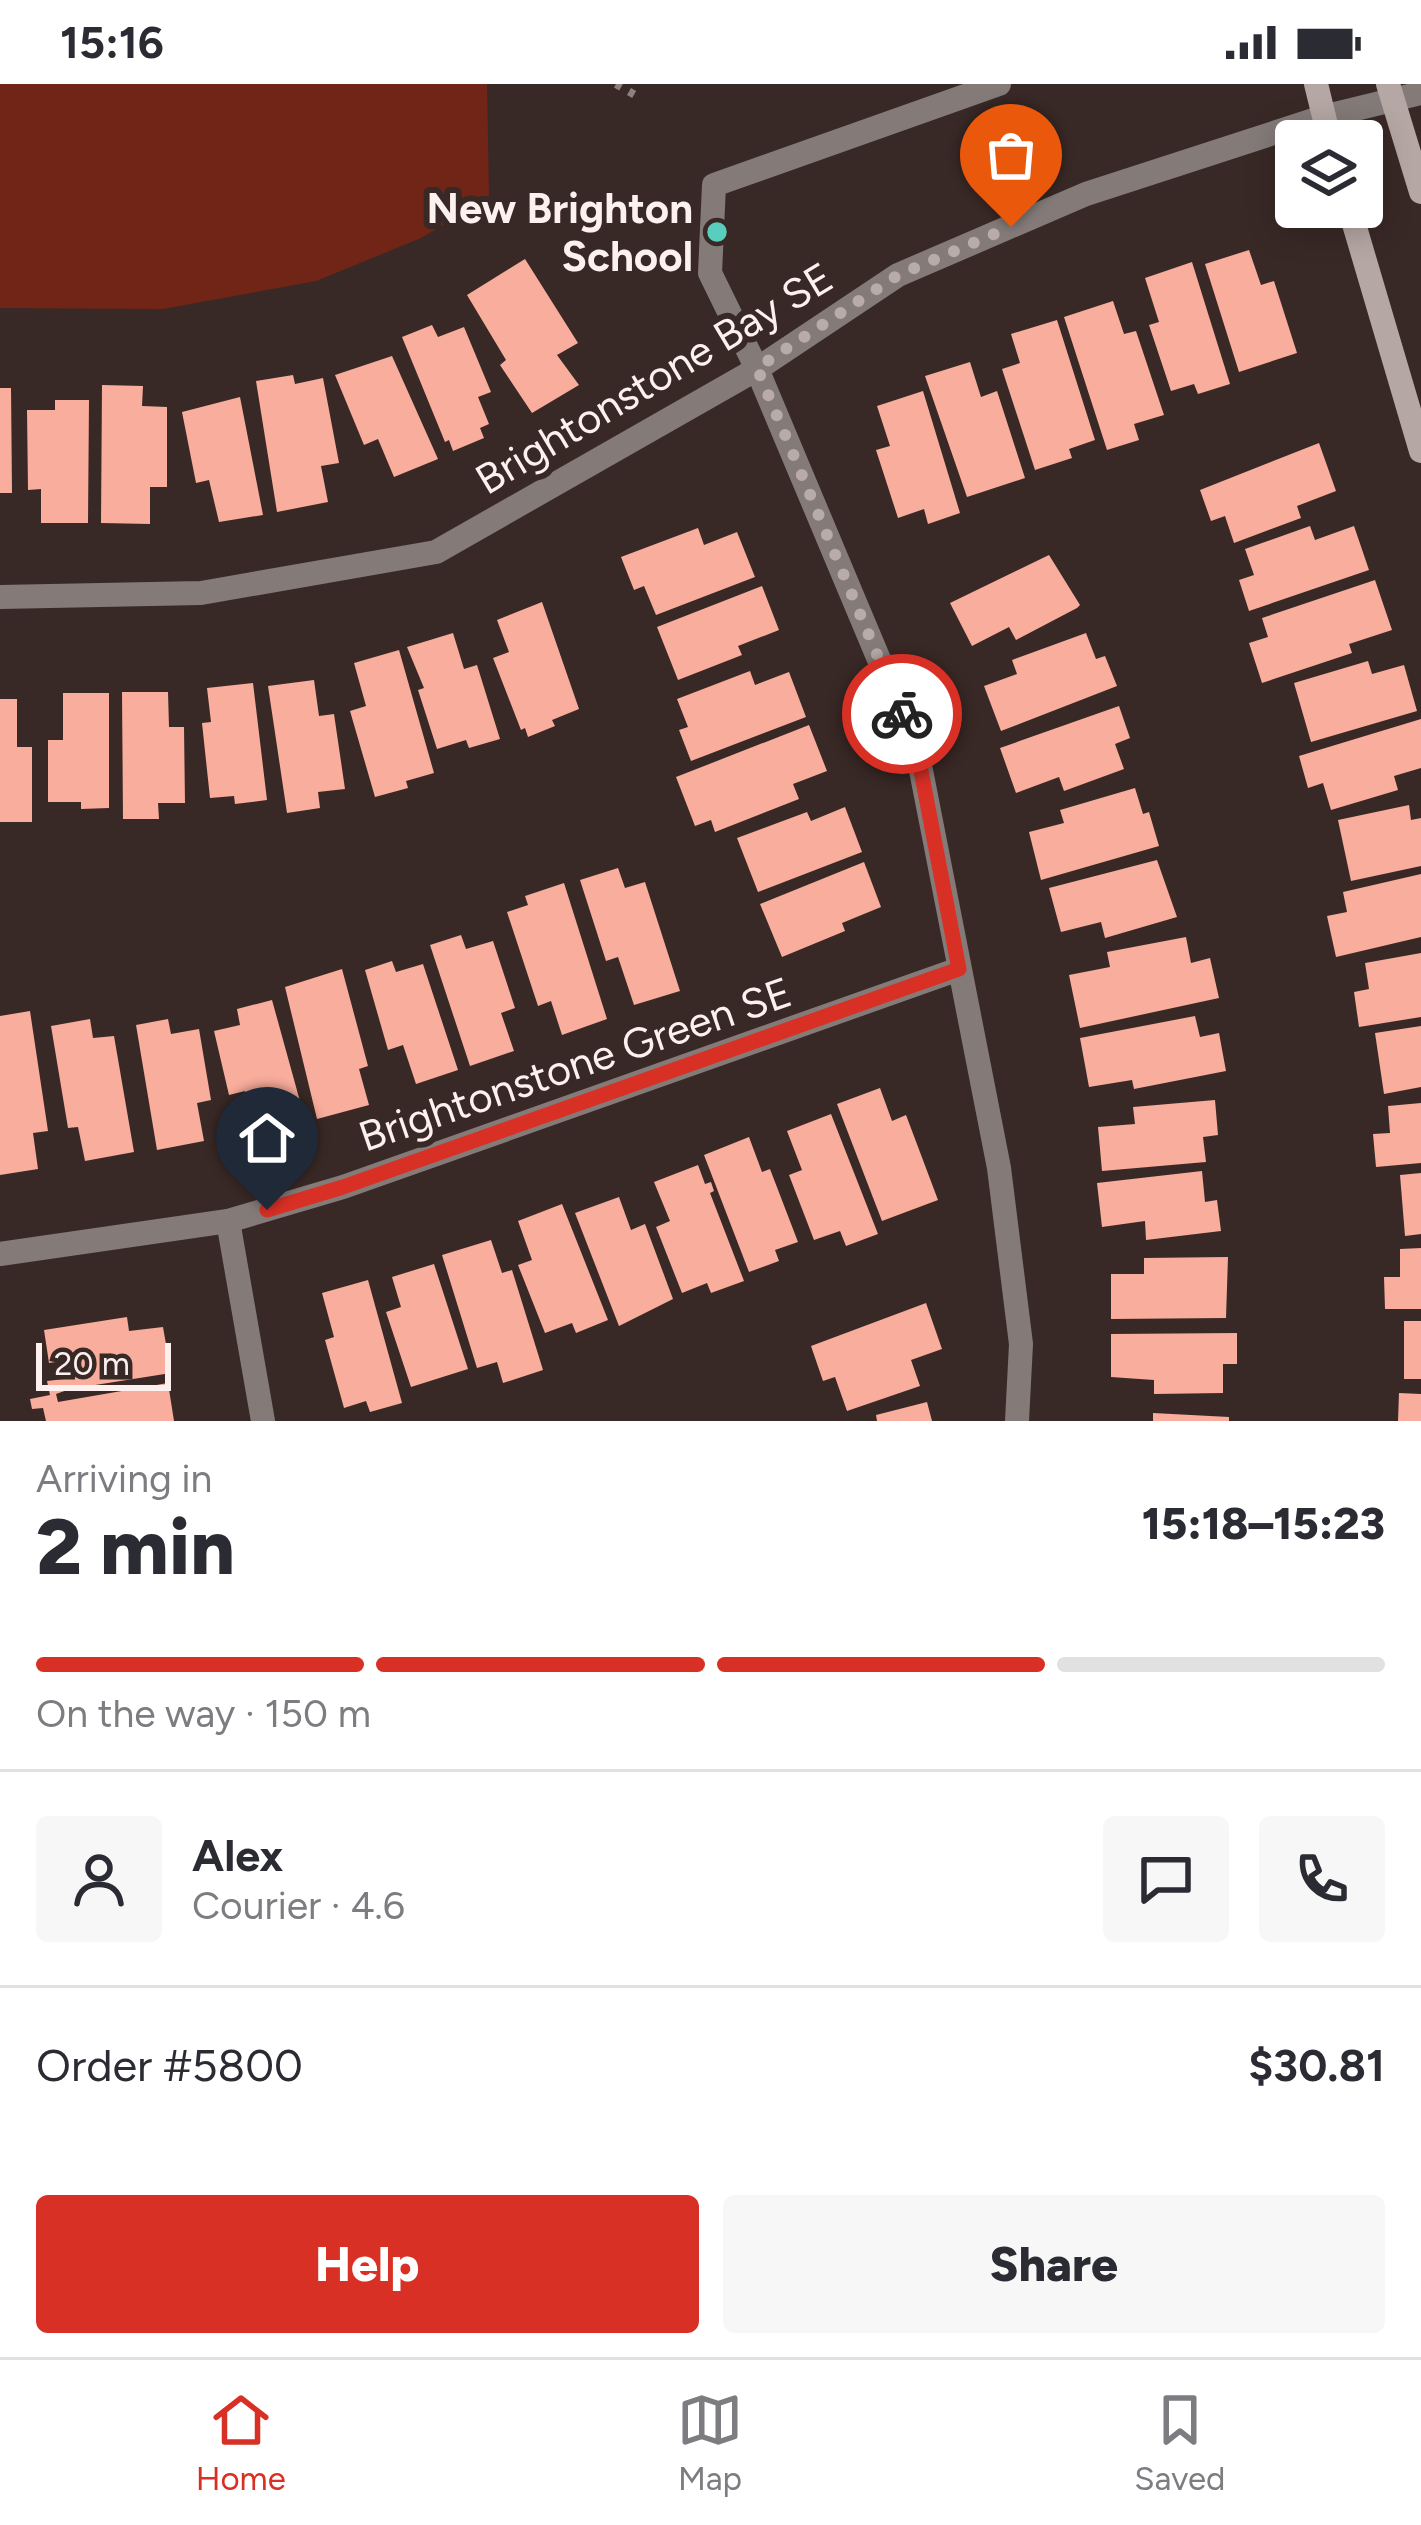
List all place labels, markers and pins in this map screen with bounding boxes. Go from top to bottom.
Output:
pin [960,104,1062,227]
place label: New Brighton School [427,183,693,282]
marker: New Brighton School [704,219,730,245]
pin [216,1087,318,1210]

